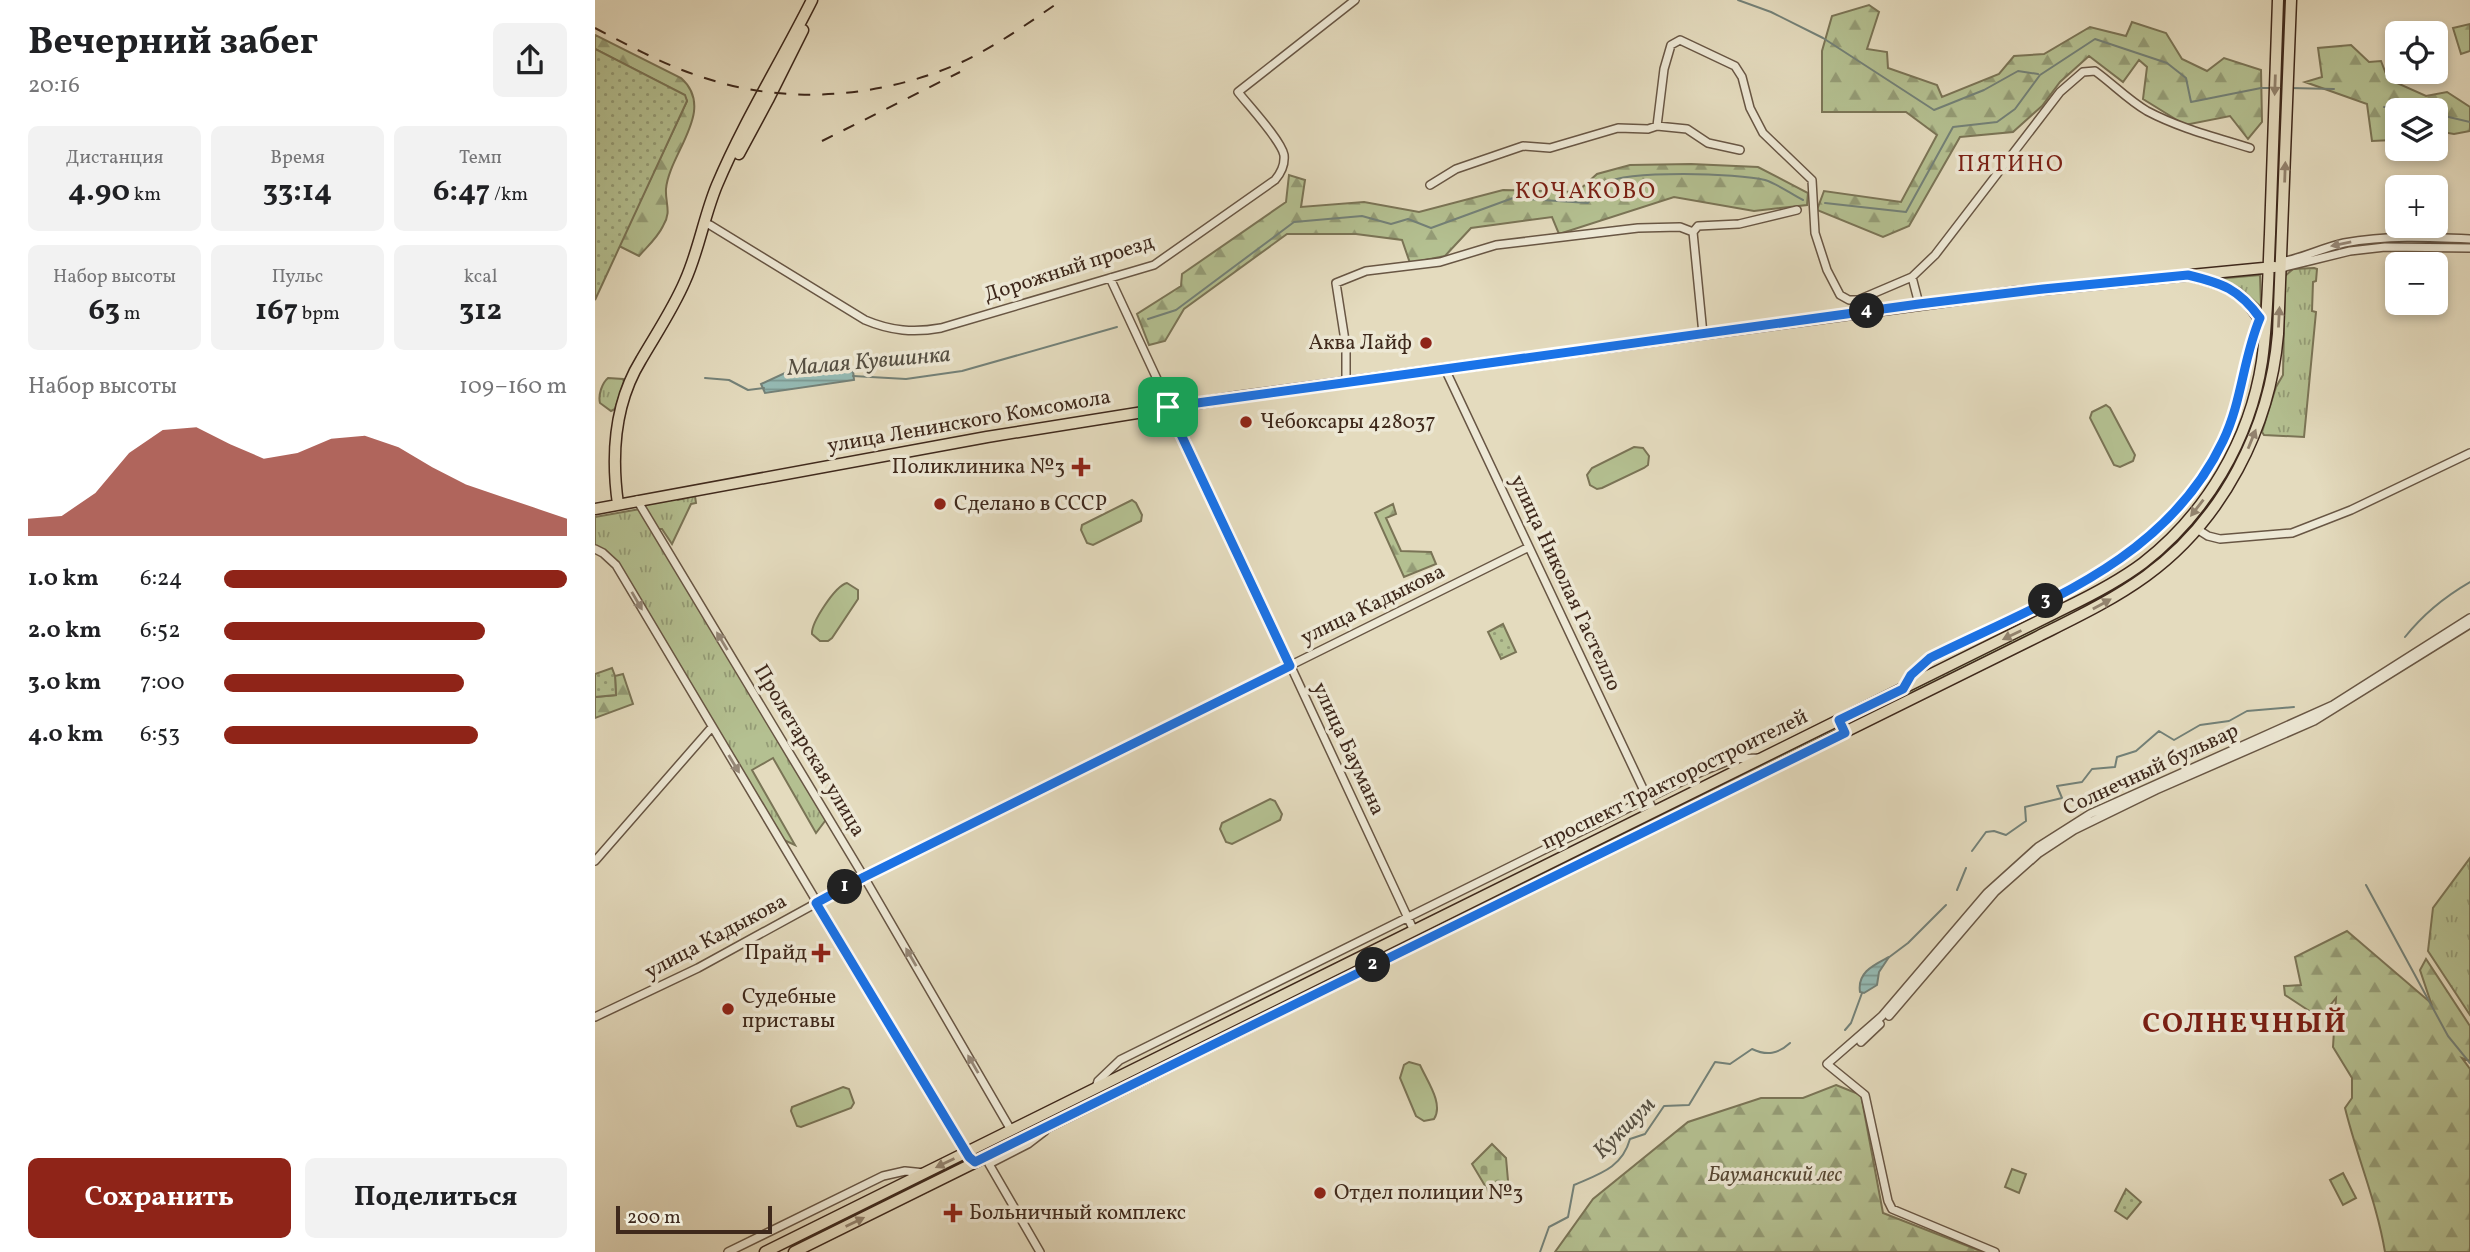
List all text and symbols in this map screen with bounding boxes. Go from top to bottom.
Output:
text: Вечерний забег [28,17,318,70]
map controls [2385,21,2448,315]
button: locate [2385,21,2448,84]
button: share [493,23,567,97]
text: 20:16 [28,70,80,102]
one-way arrow [2270,74,2281,96]
button: layers [2385,98,2448,161]
text: Дистанция [66,145,163,171]
text: Время [270,145,325,171]
text: Темп [459,145,502,171]
district label: ПЯТИНО [1957,149,2065,181]
one-way arrow [2279,160,2290,182]
text: 4.90 [68,171,130,213]
text: 33:14 [263,171,332,213]
text: 6:47 [433,171,490,213]
button: + [2385,175,2448,238]
district label: КОЧАКОВО [1515,176,1657,208]
text: km [130,182,161,208]
text: /km [490,182,528,208]
street label: Дорожный проезд [980,228,1158,310]
one-way arrow [2330,239,2352,250]
button: − [2385,252,2448,315]
text: Набор высоты [53,264,176,290]
text: Пульс [272,264,323,290]
text: kcal [464,264,497,290]
text: 63 [88,290,120,332]
text: 167 [255,290,298,332]
text: 312 [459,290,502,332]
pin: 4 [1849,294,1885,328]
text: 4 [1861,297,1872,323]
text: m [120,301,141,327]
text: bpm [298,301,340,327]
one-way arrow [2273,306,2284,328]
place label: Аква Лайф [1309,329,1412,358]
marker: Аква Лайф [1418,335,1434,351]
water label: Малая Кувшинка [785,339,952,385]
text: Набор высоты [28,371,177,403]
text: 109–160 m [459,371,567,403]
pin [1138,377,1198,437]
street label: улица Ленинского Комсомола [825,383,1113,461]
icon: arrive [1149,388,1187,426]
place label: Чебоксары 428037 [1260,408,1436,437]
marker: Чебоксары 428037 [1238,414,1254,430]
one-way arrow [2246,428,2257,449]
place label: Поликлиника №3 [892,453,1065,482]
marker: Поликлиника №3 [1071,457,1091,477]
street label: улица Николая Гастелло [1502,470,1628,696]
place label: Сделано в СССР [954,490,1107,519]
marker: Сделано в СССР [932,496,948,512]
one-way arrow [2191,499,2205,517]
street label: улица Кадыкова [1296,558,1450,652]
text: 1.0 km [28,563,99,595]
text: 6:24 [140,563,182,595]
pin: 3 [2029,584,2063,618]
text: 3 [2041,587,2050,613]
one-way arrow [631,591,643,610]
one-way arrow [2092,598,2112,610]
text: 2.0 km [28,615,101,647]
text: 6:52 [140,615,180,647]
one-way arrow [2002,629,2022,640]
one-way arrow [715,631,728,650]
street label: Пролетарская улица [746,659,872,843]
text: 3.0 km [28,667,101,699]
text: 7:00 [140,667,185,699]
street label: улица Баумана [1304,678,1392,820]
street label: проспект Тракторостроителей [1537,703,1813,857]
street label: Солнечный бульвар [2058,717,2244,823]
text: 4.0 km [28,719,103,751]
text: 6:53 [140,719,180,751]
one-way arrow [728,755,740,774]
pin: 1 [827,870,863,904]
text: 1 [841,873,848,899]
street label: улица Кадыкова [640,887,792,987]
place label: Прайд [744,939,807,968]
marker: Прайд [813,945,829,961]
one-way arrow [905,947,917,967]
pin: 2 [1355,948,1391,982]
text: 2 [1368,951,1377,977]
place label: Судебные приставы [742,983,836,1036]
marker: Судебные приставы [720,1001,736,1017]
district label: СОЛНЕЧНЫЙ [2142,1005,2348,1044]
one-way arrow [967,1055,979,1074]
water label: Кукшум [1586,1089,1664,1167]
one-way arrow [935,1157,955,1168]
button: Сохранить [28,1158,291,1238]
button: Поделиться [305,1158,567,1238]
park label: Бауманский лес [1708,1161,1842,1190]
place label: Отдел полиции №3 [1334,1179,1523,1208]
marker: Отдел полиции №3 [1312,1185,1328,1201]
place label: Больничный комплекс [969,1199,1186,1228]
scale bar [616,1203,772,1235]
marker: Больничный комплекс [943,1203,963,1223]
text: 200 m [627,1205,681,1231]
one-way arrow [845,1216,865,1227]

